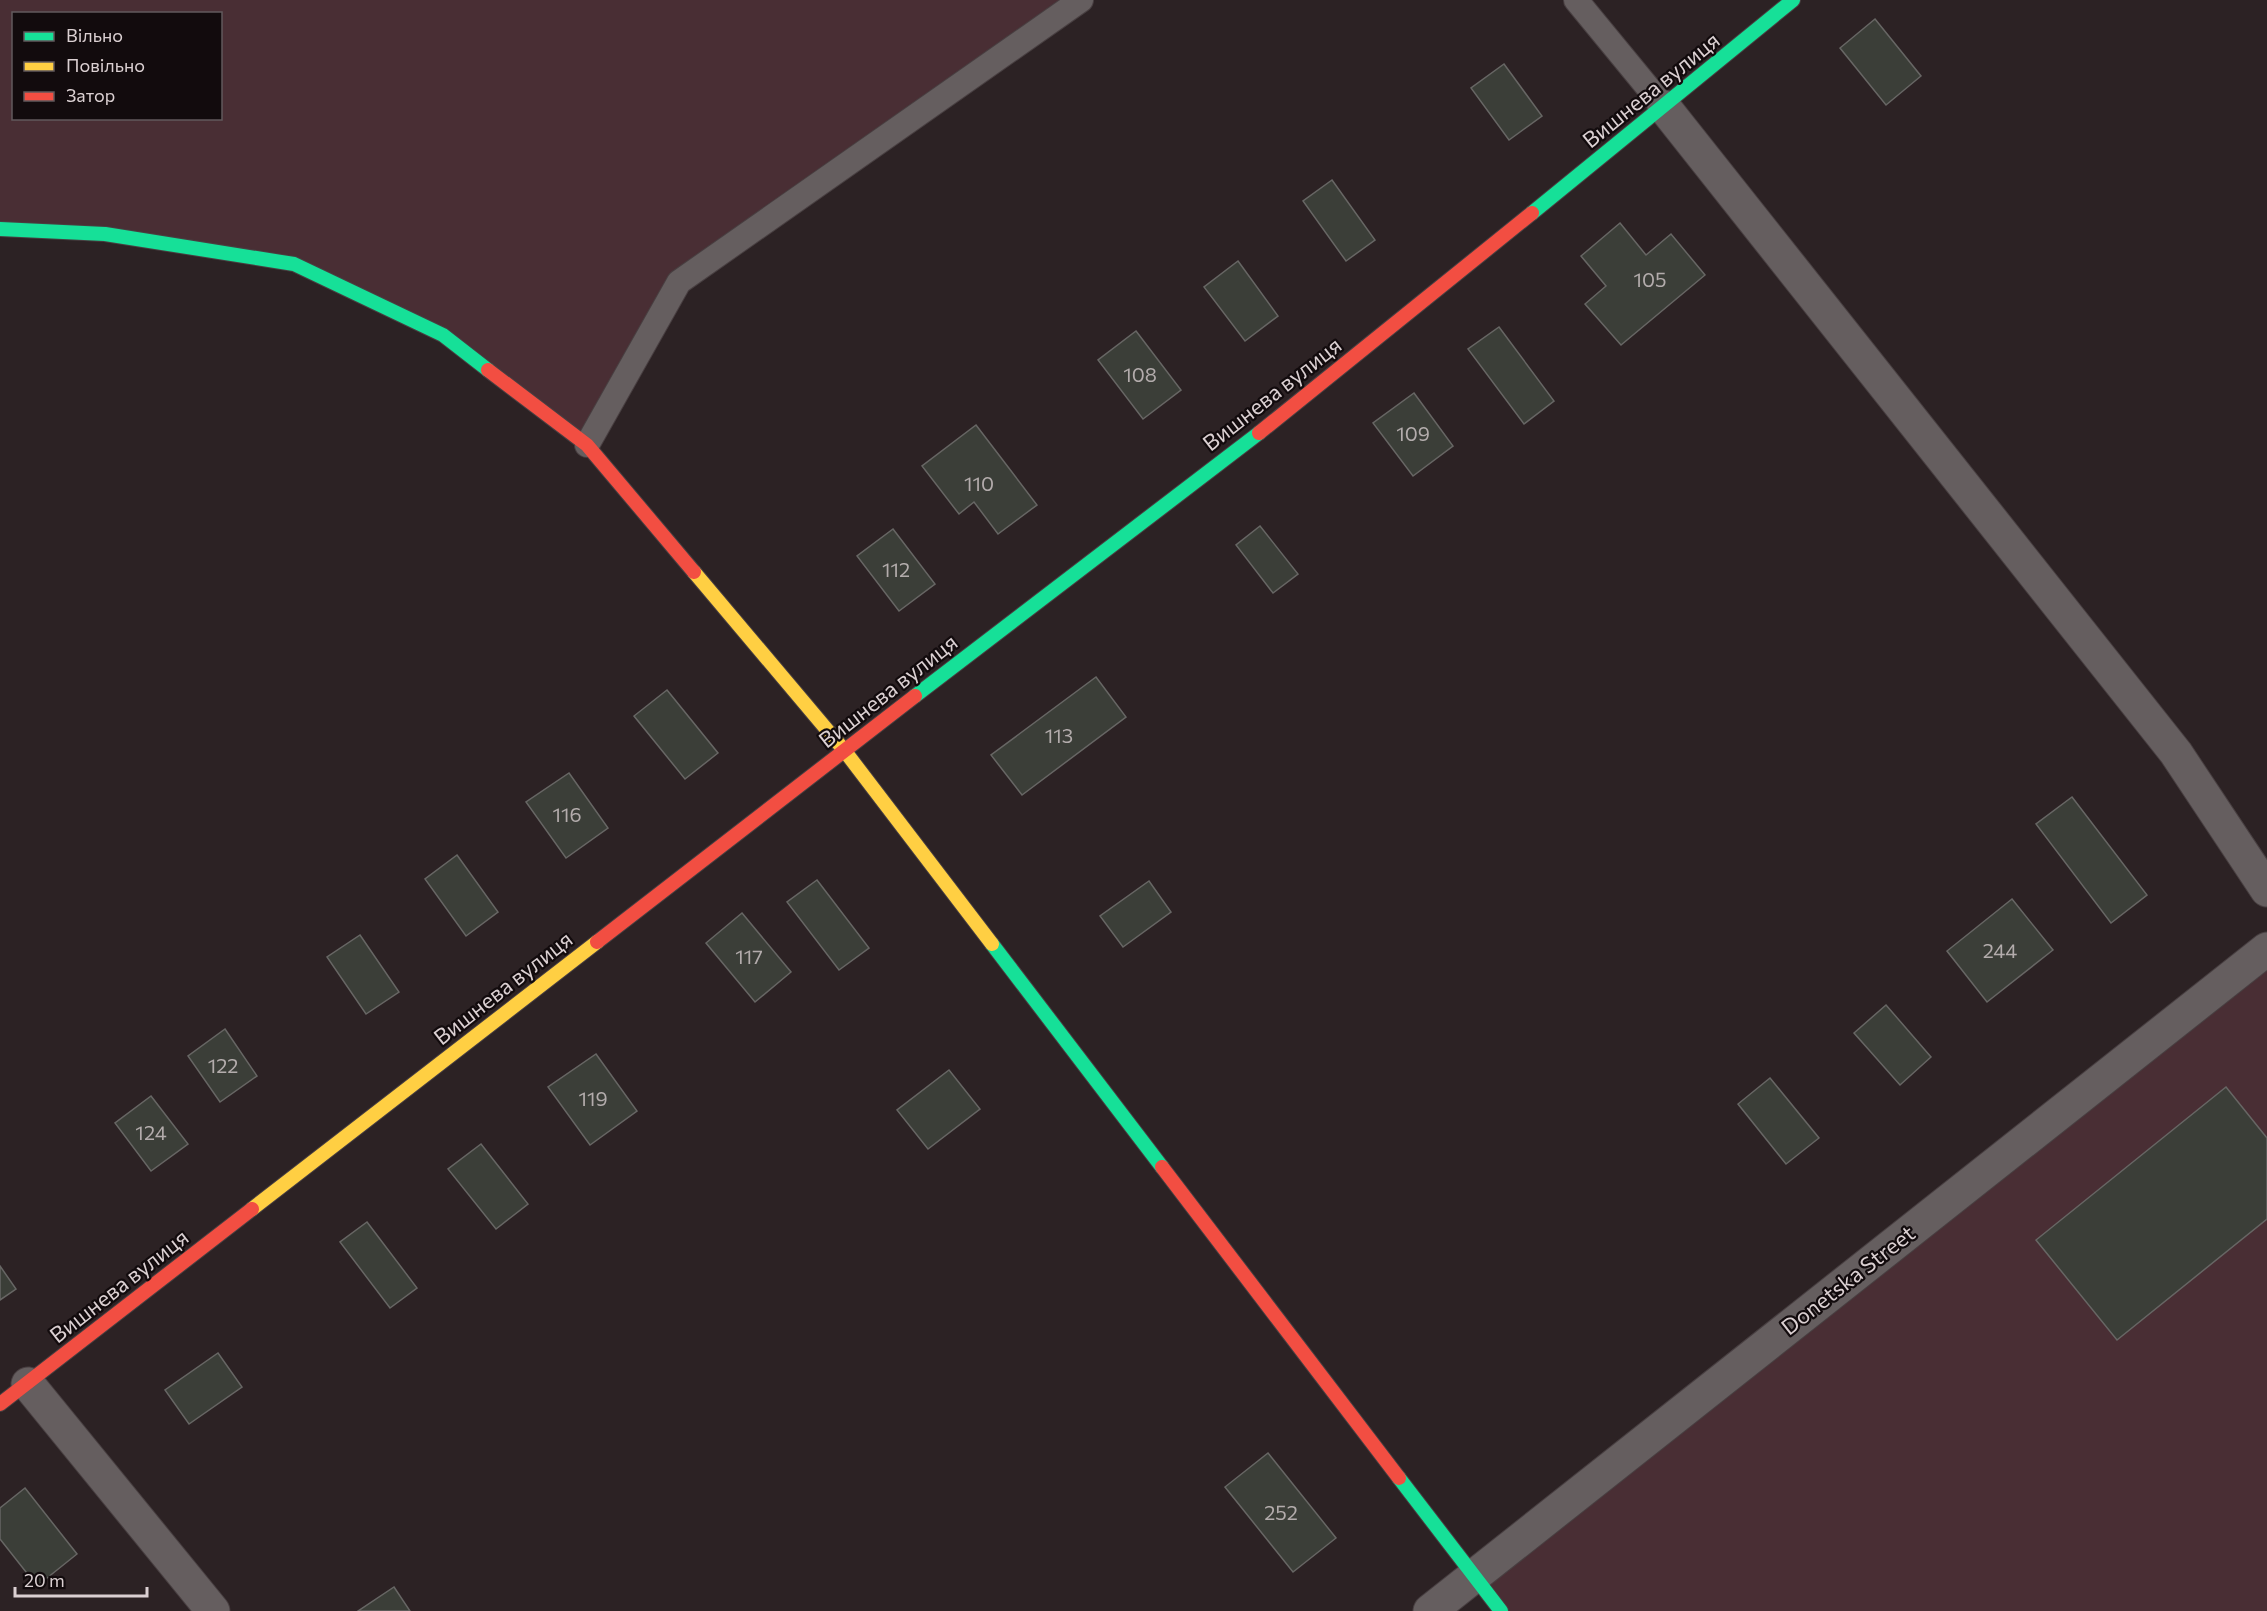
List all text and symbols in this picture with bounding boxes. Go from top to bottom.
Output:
legend [12,12,222,120]
text: Вільно [66,24,123,46]
street label: Вишнева вулиця [1577,26,1725,153]
text: Повільно [66,54,145,76]
text: Затор [66,84,115,106]
house number: 105 [1633,267,1667,291]
street label: Вишнева вулиця [1197,331,1346,456]
house number: 108 [1123,362,1157,386]
house number: 109 [1396,421,1430,445]
house number: 110 [964,471,994,495]
house number: 112 [882,557,910,581]
street label: Вишнева вулиця [813,628,962,753]
house number: 113 [1045,723,1073,747]
house number: 116 [552,802,582,826]
street label: Вишнева вулиця [428,925,577,1050]
house number: 244 [1983,938,2017,962]
house number: 117 [735,944,763,968]
house number: 122 [208,1053,238,1077]
house number: 119 [578,1086,608,1110]
house number: 124 [135,1120,167,1144]
street label: Donetska Street [1775,1219,1920,1340]
street label: Вишнева вулиця [44,1223,193,1348]
house number: 252 [1264,1500,1298,1524]
scale bar [15,1560,147,1598]
text: 20 m [24,1569,65,1591]

